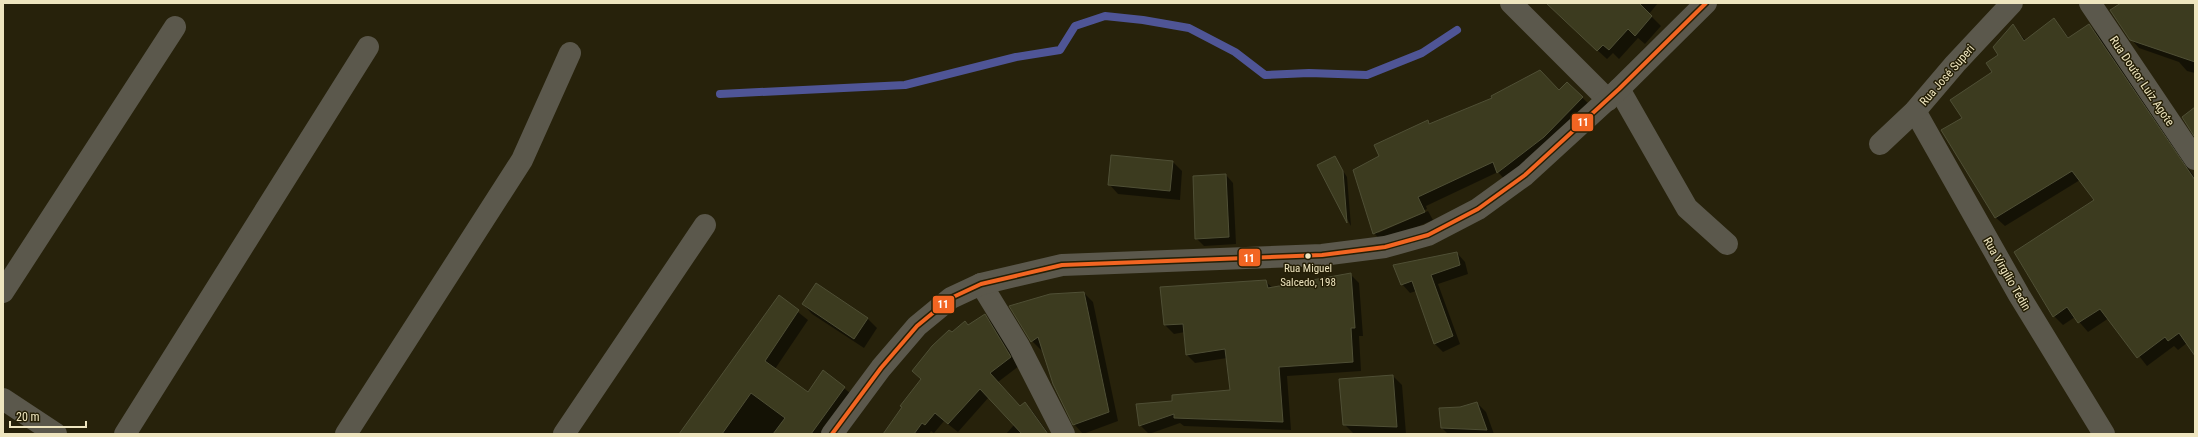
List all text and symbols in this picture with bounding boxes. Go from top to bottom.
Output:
street label: Rua Doutor Luiz Agote [2107,33,2177,129]
street label: Rua José Superi [1917,42,1977,108]
line badge: 11 [1571,113,1594,132]
text: 11 [1577,116,1589,129]
street label: Rua Virgílio Tedin [1980,235,2034,313]
line badge: 11 [1238,248,1261,267]
marker: Rua Miguel Salcedo, 198 [1303,251,1313,261]
text: 11 [1243,252,1255,265]
place label: Rua Miguel Salcedo, 198 [1280,262,1336,289]
line badge: 11 [932,295,955,314]
text: 11 [937,298,949,311]
scale bar [10,403,86,429]
text: 20 m [16,410,40,424]

